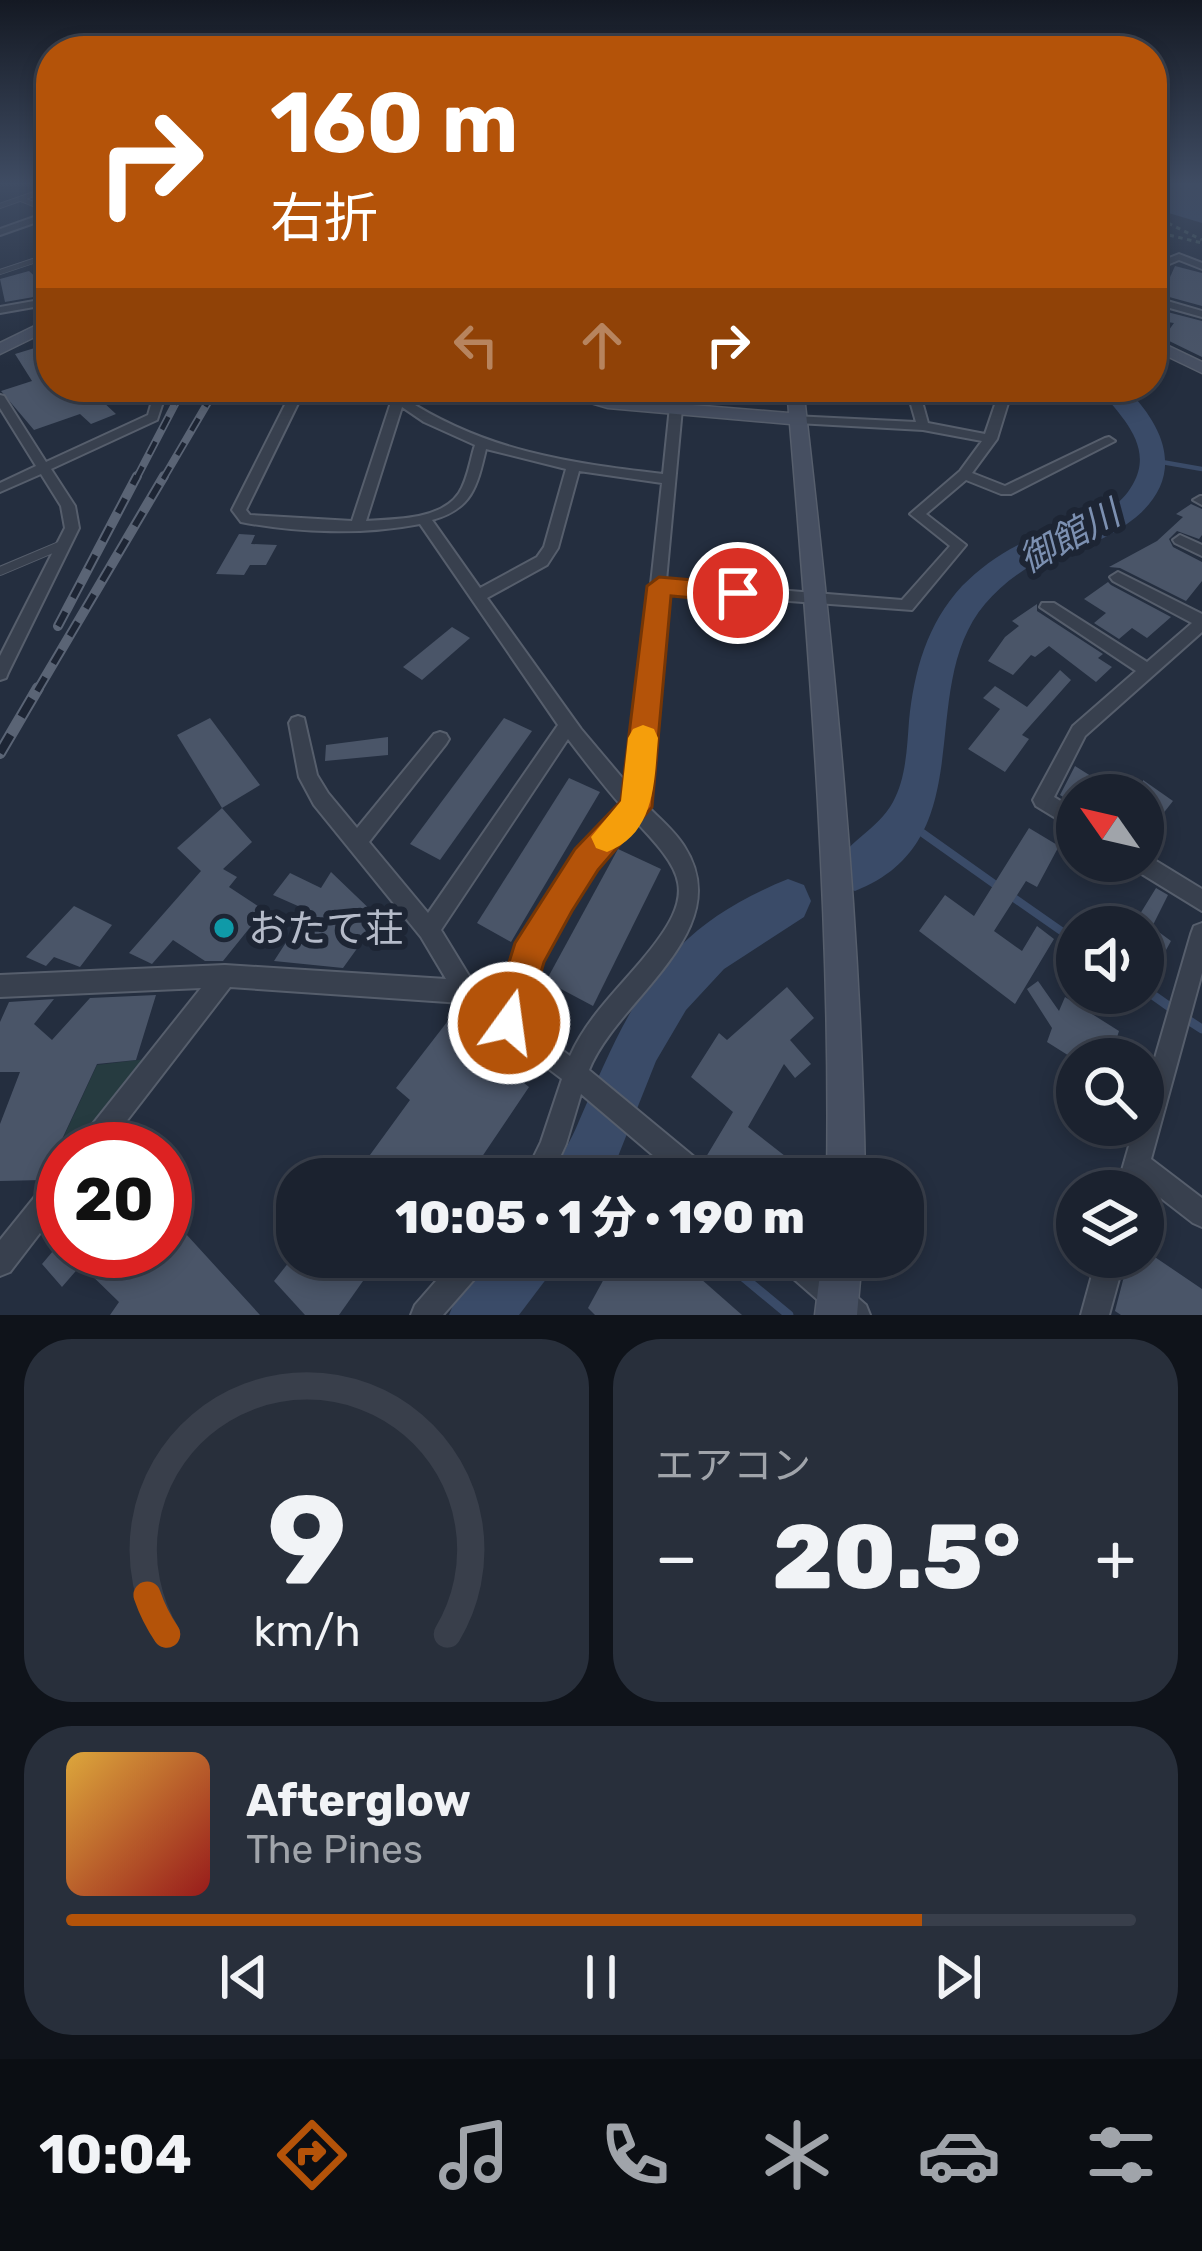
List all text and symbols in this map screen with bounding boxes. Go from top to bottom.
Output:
text: 160 m [270,73,518,173]
icon: right [72,84,228,240]
text: 右折 [270,187,378,251]
icon: left [443,312,509,378]
icon: ahead [569,312,635,378]
icon: right [695,312,761,378]
water label: 御館川 [1012,490,1130,581]
pin [687,542,789,644]
icon: arrive [705,560,771,626]
north arrow [1056,774,1164,882]
map controls [1056,774,1164,1278]
place label: おたて荘 [248,906,404,952]
button: sound [1056,906,1164,1014]
marker: おたて荘 [211,915,237,941]
position arrow [446,960,572,1086]
button: search [1056,1038,1164,1146]
speed limit sign: 20 [36,1122,192,1278]
button: layers [1056,1170,1164,1278]
text: 10:05 · 1 分 · 190 m [395,1191,805,1244]
text: エアコン [655,1443,811,1489]
text: 9 [266,1466,346,1614]
text: 20.5° [772,1504,1021,1611]
text: − [655,1518,698,1597]
text: + [1095,1518,1136,1597]
text: km/h [253,1605,360,1656]
text: Afterglow [246,1774,471,1827]
text: The Pines [246,1827,423,1873]
icon: previous [211,1944,277,2010]
icon: pause [568,1944,634,2010]
icon: next [925,1944,991,2010]
icon: directions [270,2113,354,2197]
icon: music [432,2113,516,2197]
icon: phone [593,2113,677,2197]
icon: climate [755,2113,839,2197]
icon: car [917,2113,1001,2197]
icon: filters [1079,2113,1163,2197]
text: 10:04 [39,2123,192,2187]

